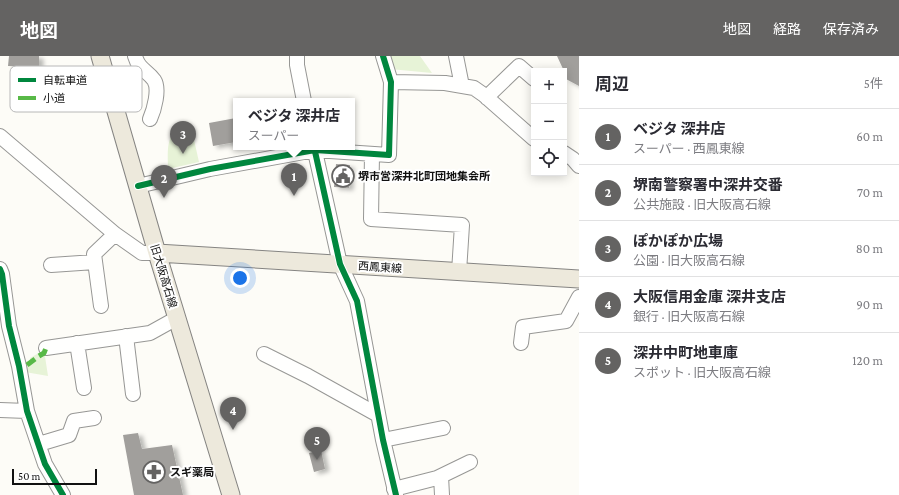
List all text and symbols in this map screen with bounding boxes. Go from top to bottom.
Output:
text: 地図 [20,20,58,41]
text: 地図 [723,21,751,37]
text: 経路 [773,21,801,37]
text: 保存済み [823,21,879,37]
legend [10,66,142,112]
map controls [531,68,567,176]
button: + [531,68,567,104]
text: 自転車道 [43,74,87,86]
text: 周辺 [595,75,629,94]
text: 5件 [864,76,883,91]
text: 小道 [43,92,65,104]
popup [233,98,355,150]
button: − [531,104,567,140]
text: ベジタ 深井店 [248,108,340,124]
pin: 3 [170,121,196,154]
text: ベジタ 深井店 [633,121,726,137]
text: スーパー [248,128,300,143]
text: 1 [606,129,610,144]
text: 60 m [856,129,883,144]
button: locate [531,140,567,176]
text: スーパー · 西鳳東線 [633,141,745,156]
pin: 1 [281,163,307,196]
public building icon: 堺市営深井北町団地集会所 [330,163,356,189]
pin: 2 [151,165,177,198]
place label: 堺市営深井北町団地集会所 [358,170,490,182]
text: 堺南警察署中深井交番 [633,177,783,193]
text: 2 [605,185,611,200]
text: 70 m [857,185,883,200]
text: 公共施設 · 旧大阪高石線 [633,197,771,212]
text: ぽかぽか広場 [633,233,723,249]
text: 3 [605,241,611,256]
text: 80 m [856,241,883,256]
street label: 旧大阪高石線 [149,243,179,309]
text: 公園 · 旧大阪高石線 [633,253,745,268]
street label: 西鳳東線 [358,259,402,275]
your location [230,268,250,288]
text: 大阪信用金庫 深井支店 [633,289,786,305]
text: 4 [604,297,612,312]
text: 90 m [856,297,883,312]
text: 銀行 · 旧大阪高石線 [633,309,745,324]
text: 深井中町地車庫 [633,345,738,361]
text: 5 [605,353,611,368]
text: 120 m [852,353,883,368]
text: スポット · 旧大阪高石線 [633,365,771,380]
pin: 4 [220,397,246,430]
pin: 5 [304,427,330,460]
pharmacy icon: スギ薬局 [141,459,167,485]
place label: スギ薬局 [170,466,214,478]
scale bar [12,467,97,486]
text: 50 m [18,470,40,482]

